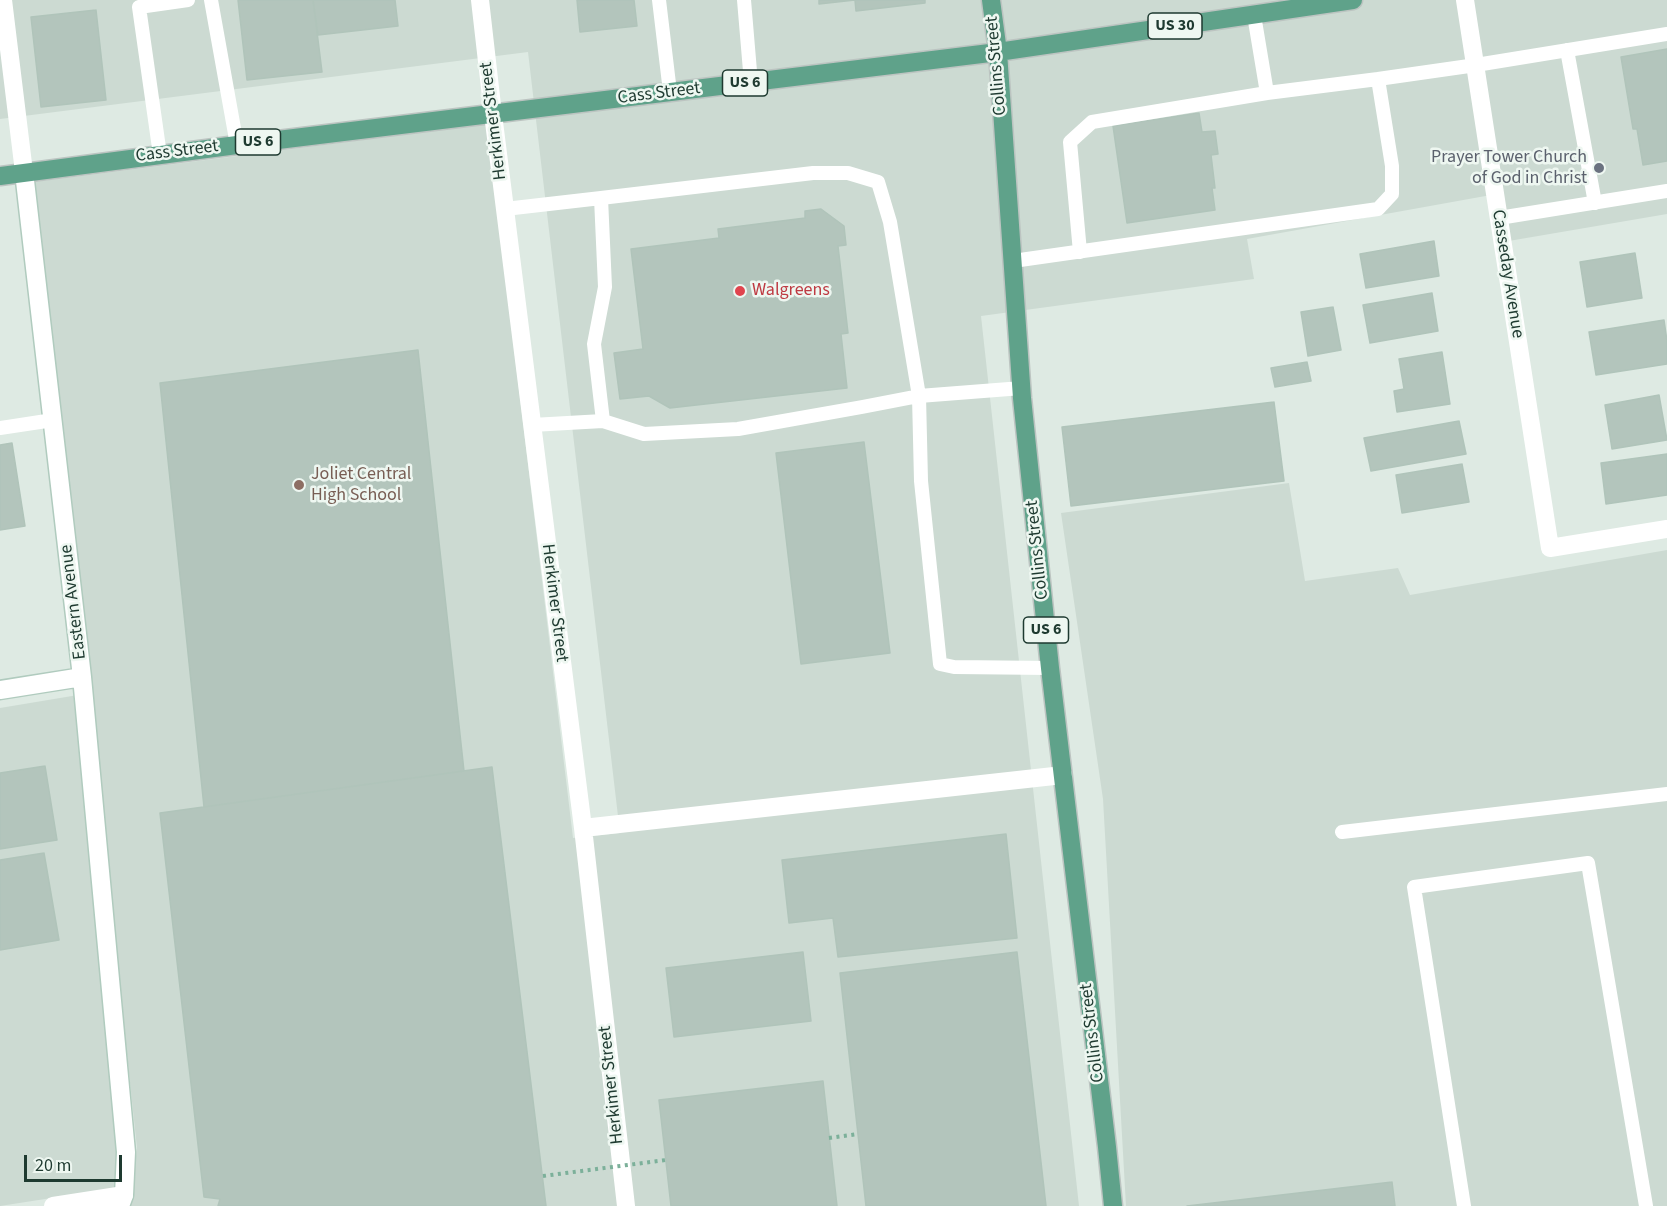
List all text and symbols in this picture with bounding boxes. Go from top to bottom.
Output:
road number: US 30 [1148,13,1202,39]
street label: Collins Street [982,15,1012,117]
street label: Herkimer Street [476,61,512,181]
road number: US 6 [722,70,768,96]
street label: Cass Street [616,78,702,110]
road number: US 6 [236,129,280,155]
street label: Cass Street [134,136,220,168]
place label: Prayer Tower Church of God in Christ [1431,147,1587,190]
marker: Prayer Tower Church of God in Christ [1592,161,1606,175]
street label: Casseday Avenue [1486,208,1528,340]
place label: Walgreens [752,280,830,302]
marker: Walgreens [733,284,747,298]
place label: Joliet Central High School [311,464,411,506]
marker: Joliet Central High School [292,478,306,492]
street label: Collins Street [1022,499,1054,601]
street label: Eastern Avenue [56,543,92,661]
street label: Herkimer Street [536,543,572,663]
road number: US 6 [1024,617,1068,643]
street label: Collins Street [1076,982,1110,1084]
street label: Herkimer Street [595,1025,629,1145]
scale bar [27,1143,124,1181]
text: 20 m [35,1153,71,1178]

